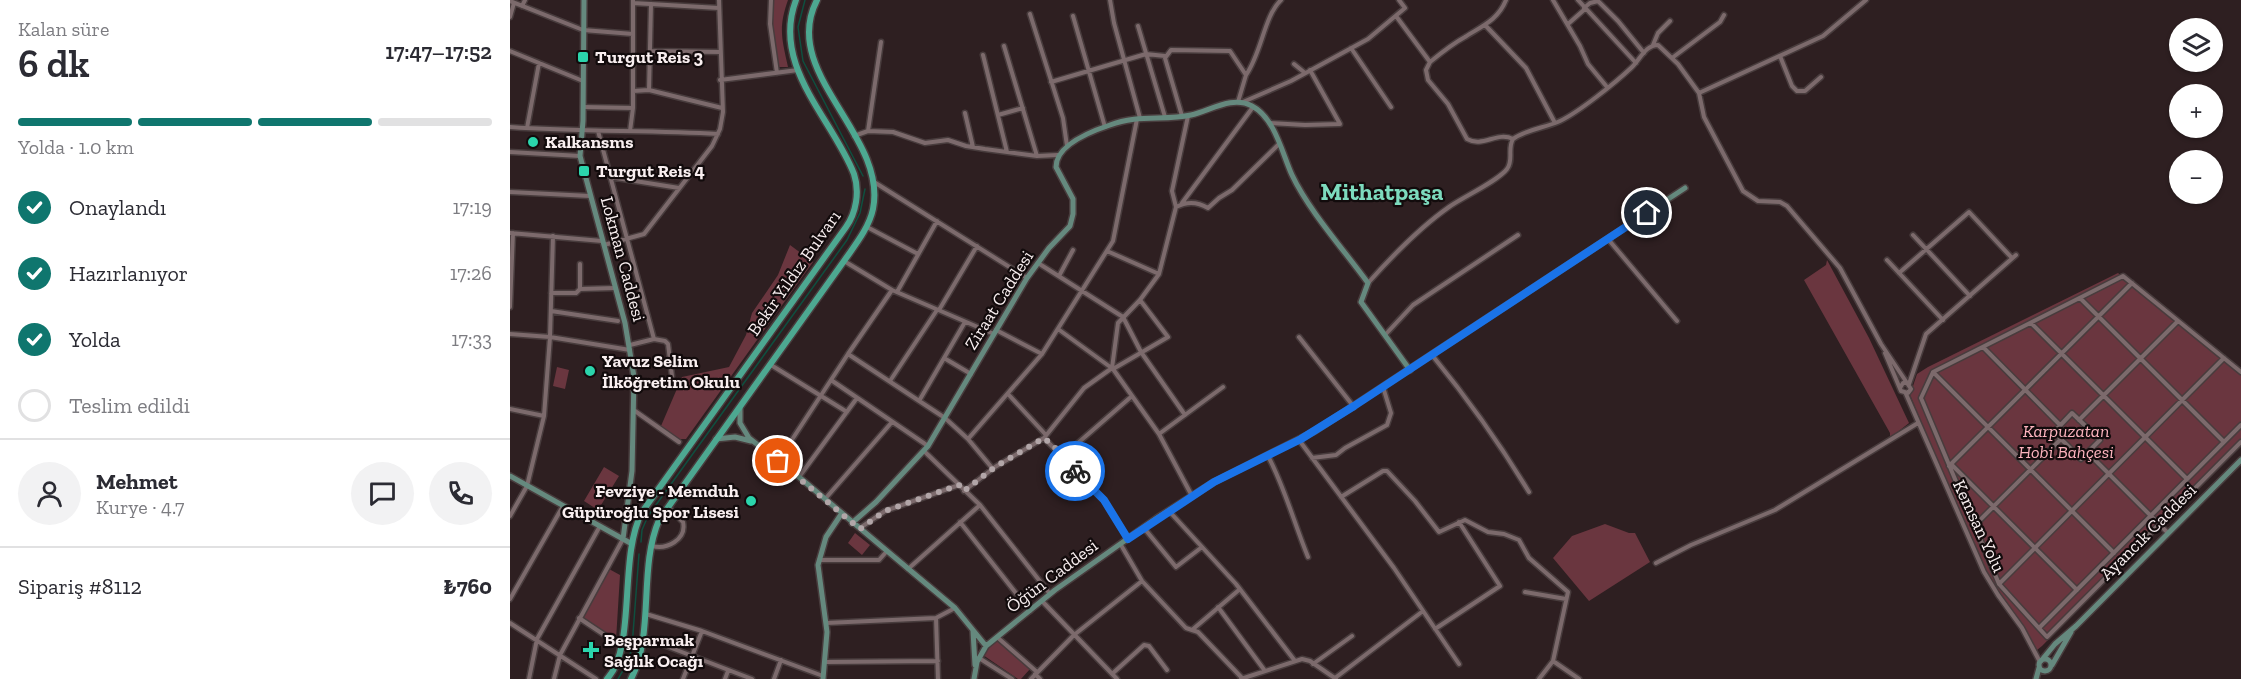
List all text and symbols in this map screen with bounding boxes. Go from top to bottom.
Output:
text: Kalan süre [18,17,109,41]
map controls [2169,18,2223,204]
button: layers [2169,18,2223,72]
text: 17:47–17:52 [385,38,492,65]
text: 6 dk [18,40,90,87]
place label: Turgut Reis 3 [595,46,704,68]
marker: Turgut Reis 3 [576,50,590,64]
button: + [2169,84,2223,138]
place label: Kalkansms [545,131,633,153]
text: Yolda · 1.0 km [18,135,134,159]
marker: Kalkansms [526,135,540,149]
button: − [2169,150,2223,204]
place label: Turgut Reis 4 [596,160,705,182]
marker: Turgut Reis 4 [577,164,591,178]
district label: Mithatpaşa [1321,177,1443,206]
pin [1621,187,1672,238]
icon: check [18,191,51,224]
text: Onaylandı [69,194,166,221]
street label: Lokman Caddesi [596,194,650,324]
text: 17:19 [452,195,492,219]
icon: home [1630,196,1663,229]
street label: Bekir Yıldız Bulvarı [743,206,845,340]
street label: Ziraat Caddesi [960,246,1038,354]
icon: check [18,257,51,290]
text: Hazırlanıyor [69,260,188,287]
text: 17:26 [450,261,492,285]
icon: check [18,323,51,356]
text: Yolda [69,326,121,353]
text: 17:33 [451,327,492,351]
place label: Yavuz Selim İlköğretim Okulu [602,350,741,393]
marker: Yavuz Selim İlköğretim Okulu [583,364,597,378]
text: Teslim edildi [69,392,190,419]
park label: Karpuzatan Hobi Bahçesi [2018,420,2114,463]
pin [752,435,803,486]
courier [1045,441,1105,501]
icon: bag [761,444,794,477]
icon: bike [1059,455,1092,488]
button: person [18,462,81,525]
button: chat [351,462,414,525]
button: phone [429,462,492,525]
text: Mehmet [96,468,177,495]
street label: Kemsan Yolu [1948,476,2010,576]
street label: Ayancık Caddesi [2095,479,2201,585]
place label: Fevziye - Memduh Güpüroğlu Spor Lisesi [562,480,740,523]
marker: Fevziye - Memduh Güpüroğlu Spor Lisesi [744,494,758,508]
text: Kurye · 4.7 [96,495,185,519]
street label: Öğün Caddesi [1002,534,1102,618]
text: Sipariş #8112 [18,573,142,600]
text: ₺760 [443,573,492,600]
place label: Beşparmak Sağlık Ocağı [604,629,704,672]
marker: Beşparmak Sağlık Ocağı [582,641,600,659]

